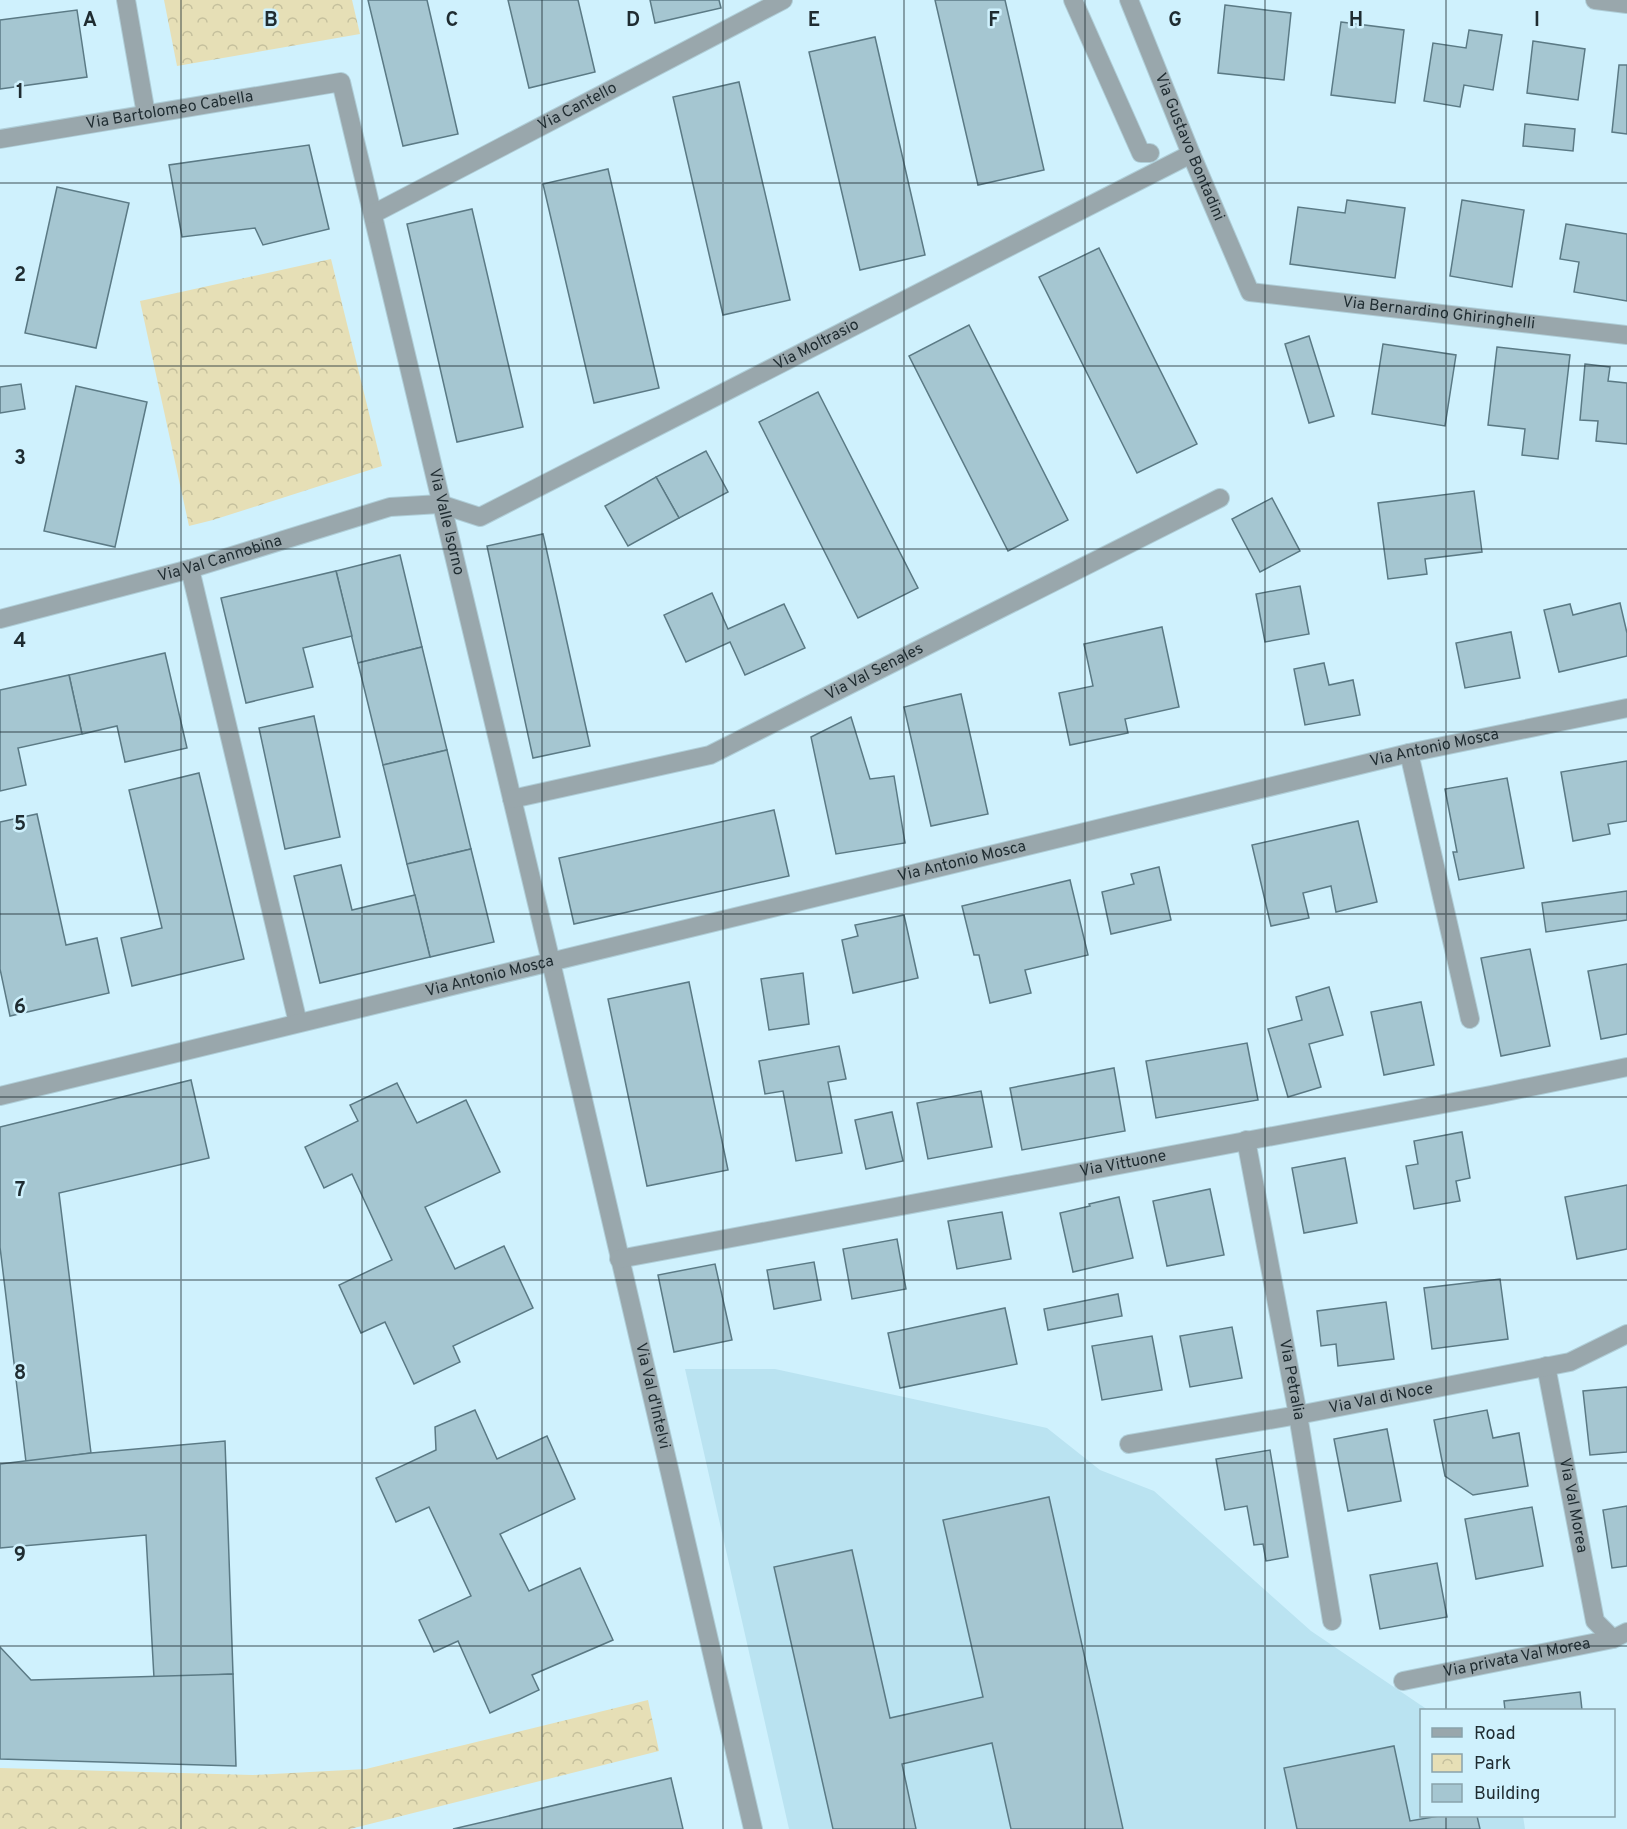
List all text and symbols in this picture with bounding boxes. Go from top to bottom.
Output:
text: A [83,8,97,34]
text: B [264,8,278,34]
text: C [446,8,458,34]
text: D [626,8,640,34]
text: E [808,8,820,34]
text: F [988,8,1000,34]
text: G [1168,8,1182,34]
text: H [1349,8,1363,34]
text: I [1534,8,1540,34]
street label: Via Gustavo Bontadini [1150,70,1229,224]
street label: Via Cantello [535,78,621,136]
text: 1 [16,80,24,106]
street label: Via Bartolomeo Cabella [85,87,255,134]
text: 2 [14,263,26,289]
street label: Via Bernardino Ghiringhelli [1341,293,1536,334]
street label: Via Moltrasio [771,315,863,375]
text: 3 [14,446,26,472]
street label: Via Valle Isorno [424,466,468,577]
street label: Via Val Cannobina [156,531,285,587]
text: 4 [14,629,26,655]
street label: Via Val Senales [822,639,927,705]
street label: Via Antonio Mosca [1368,725,1501,772]
text: 5 [14,812,26,838]
street label: Via Antonio Mosca [896,837,1028,887]
street label: Via Antonio Mosca [423,952,556,1002]
text: 6 [14,995,26,1021]
street label: Via Vittuone [1078,1146,1168,1182]
text: 7 [15,1178,25,1204]
street label: Via Petralia [1274,1338,1309,1422]
street label: Via Val d'Intelvi [630,1341,674,1451]
text: 8 [14,1361,26,1387]
street label: Via Val di Noce [1327,1379,1435,1419]
street label: Via Val Morea [1554,1456,1592,1555]
text: 9 [14,1543,26,1569]
street label: Via privata Val Morea [1441,1634,1592,1683]
legend [1420,1709,1615,1817]
text: Road [1474,1723,1516,1746]
text: Park [1474,1753,1511,1776]
text: Building [1474,1783,1540,1806]

